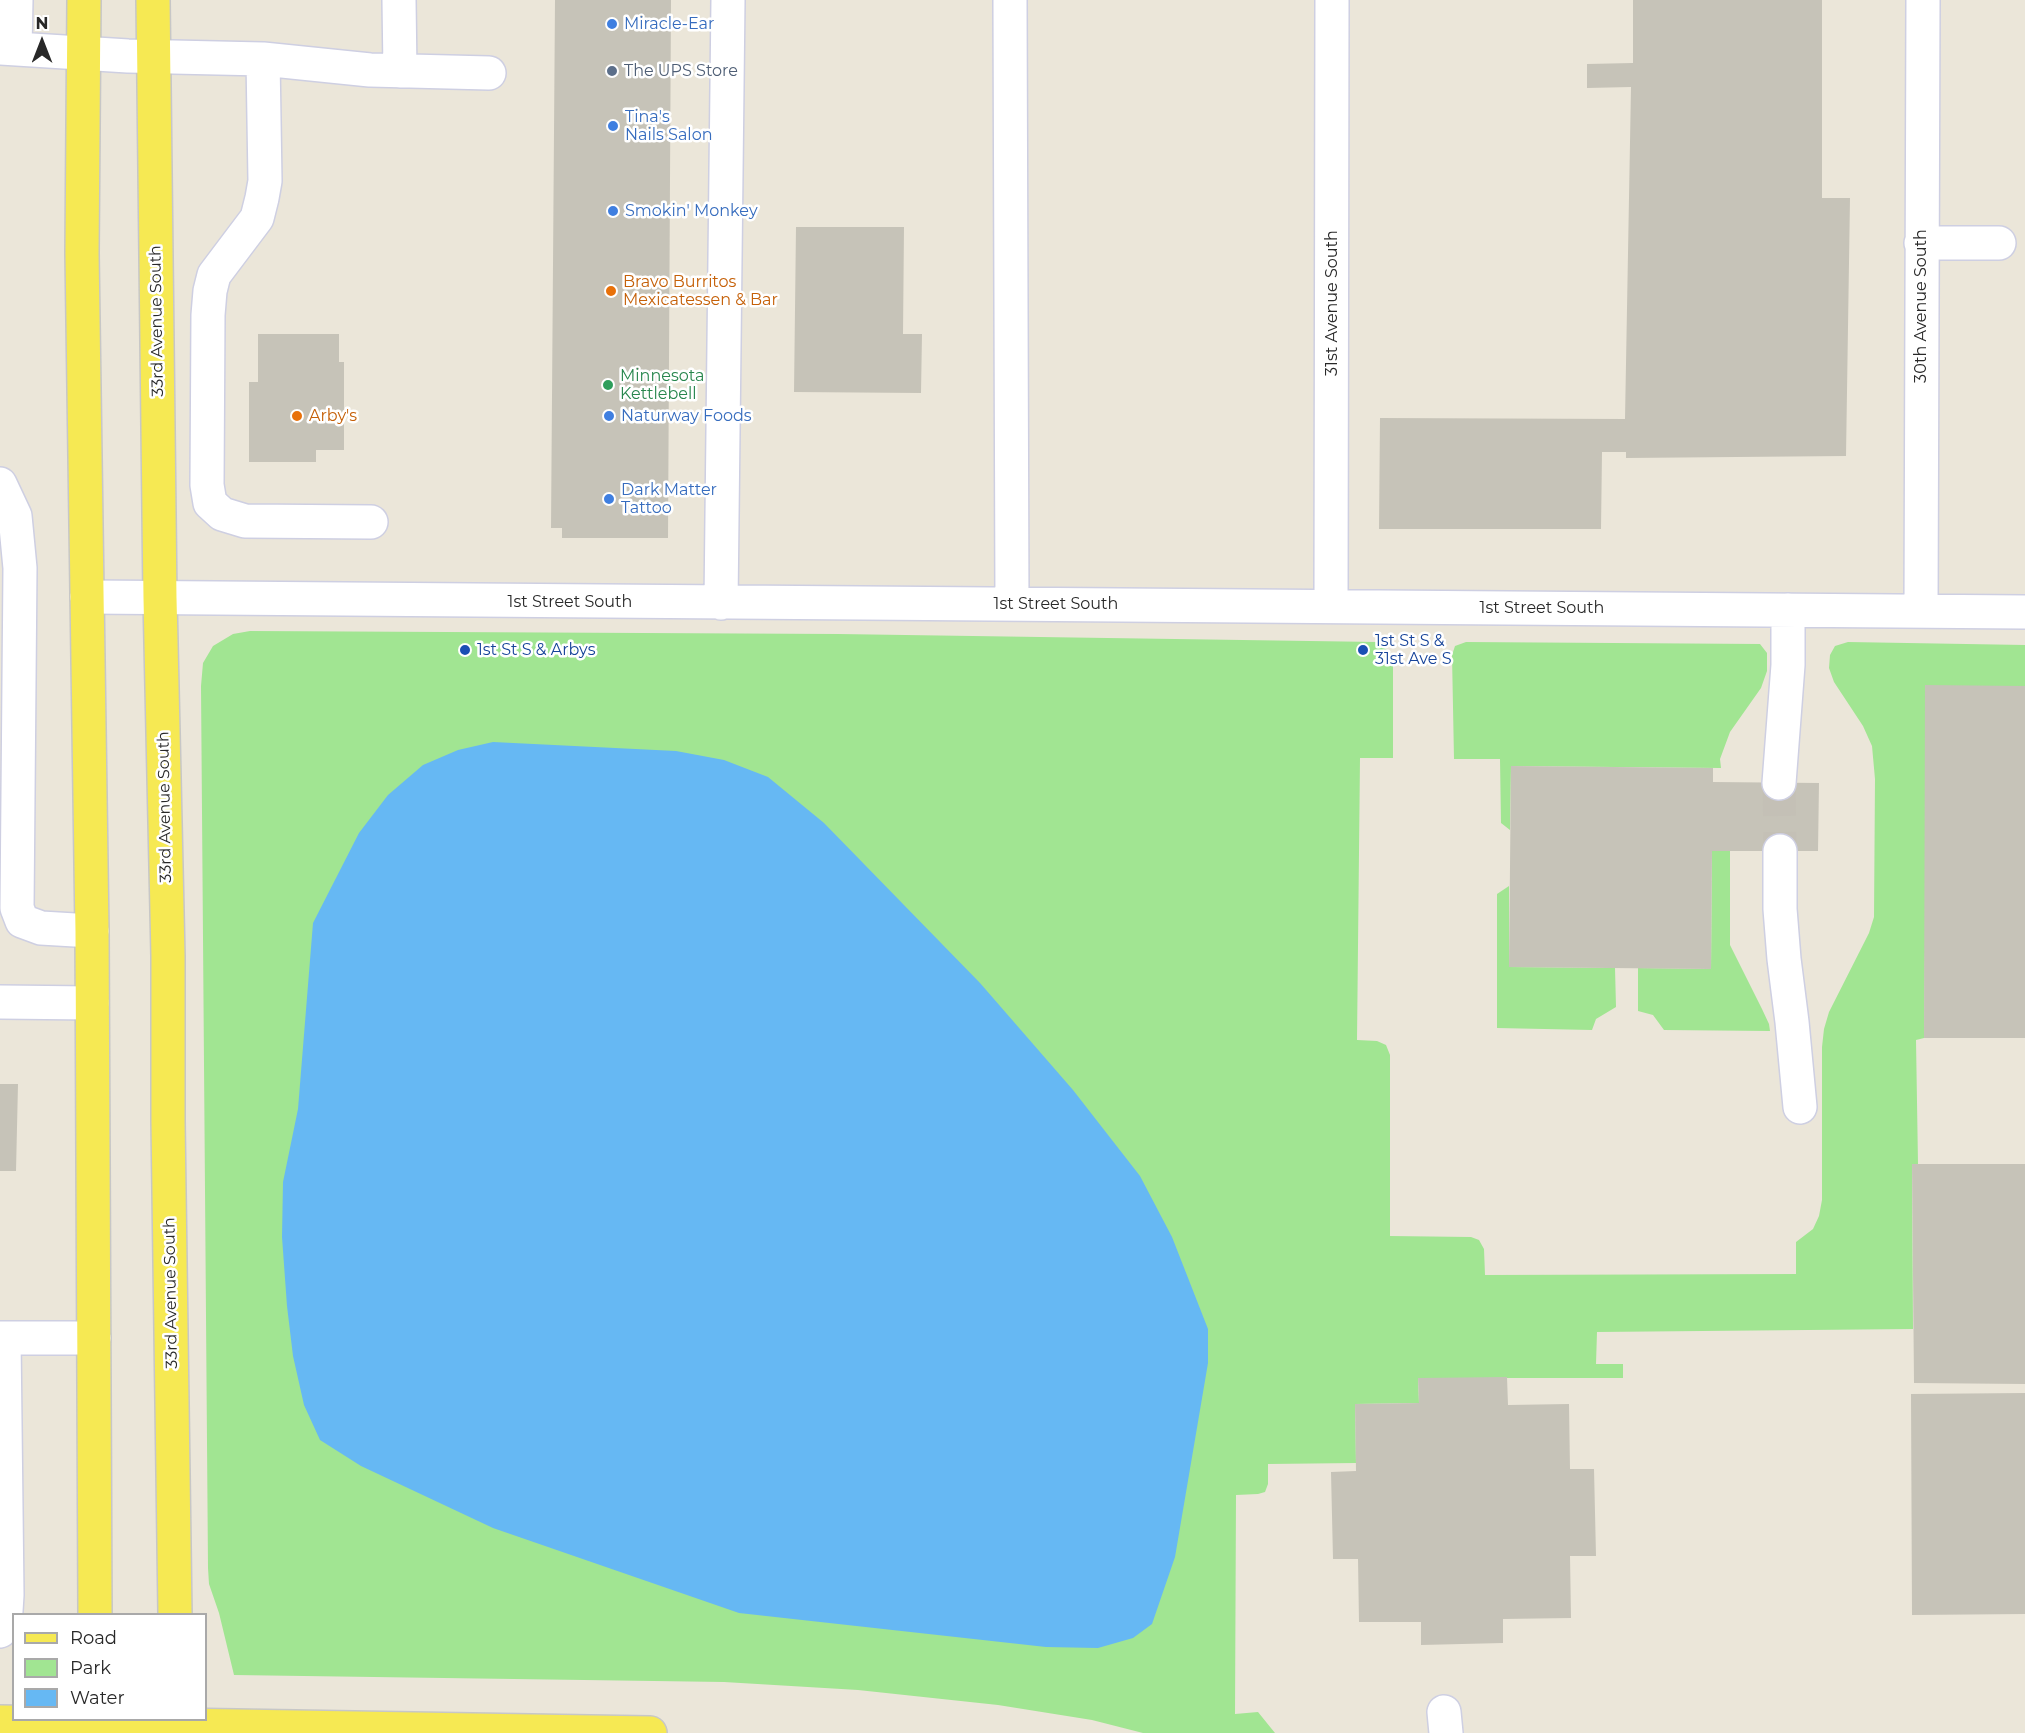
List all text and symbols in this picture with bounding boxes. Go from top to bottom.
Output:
north arrow [12,12,72,72]
text: N [36,14,48,33]
place label: Miracle-Ear [624,14,714,34]
marker: Miracle-Ear [605,17,619,31]
place label: The UPS Store [624,61,738,81]
marker: The UPS Store [605,64,619,78]
place label: Tina's Nails Salon [625,107,712,145]
marker: Tina's Nails Salon [606,119,620,133]
place label: Smokin' Monkey [625,201,758,221]
marker: Smokin' Monkey [606,204,620,218]
street label: 30th Avenue South [1911,229,1931,383]
street label: 31st Avenue South [1322,230,1342,376]
street label: 33rd Avenue South [146,245,168,397]
place label: Bravo Burritos Mexicatessen & Bar [623,272,778,310]
marker: Bravo Burritos Mexicatessen & Bar [604,284,618,298]
place label: Minnesota Kettlebell [620,366,704,404]
marker: Minnesota Kettlebell [601,378,615,392]
place label: Arby's [309,406,357,426]
place label: Naturway Foods [621,406,752,426]
marker: Arby's [290,409,304,423]
marker: Naturway Foods [602,409,616,423]
place label: Dark Matter Tattoo [621,480,717,518]
marker: Dark Matter Tattoo [602,492,616,506]
street label: 1st Street South [508,592,632,612]
street label: 1st Street South [994,594,1118,614]
street label: 1st Street South [1480,598,1604,618]
place label: 1st St S & 31st Ave S [1375,631,1451,669]
place label: 1st St S & Arbys [477,640,595,660]
marker: 1st St S & Arbys [458,643,472,657]
marker: 1st St S & 31st Ave S [1356,643,1370,657]
street label: 33rd Avenue South [154,731,176,883]
street label: 33rd Avenue South [160,1217,182,1369]
legend [12,1613,207,1721]
text: Road [70,1627,117,1649]
text: Park [70,1657,111,1679]
text: Water [70,1687,125,1709]

